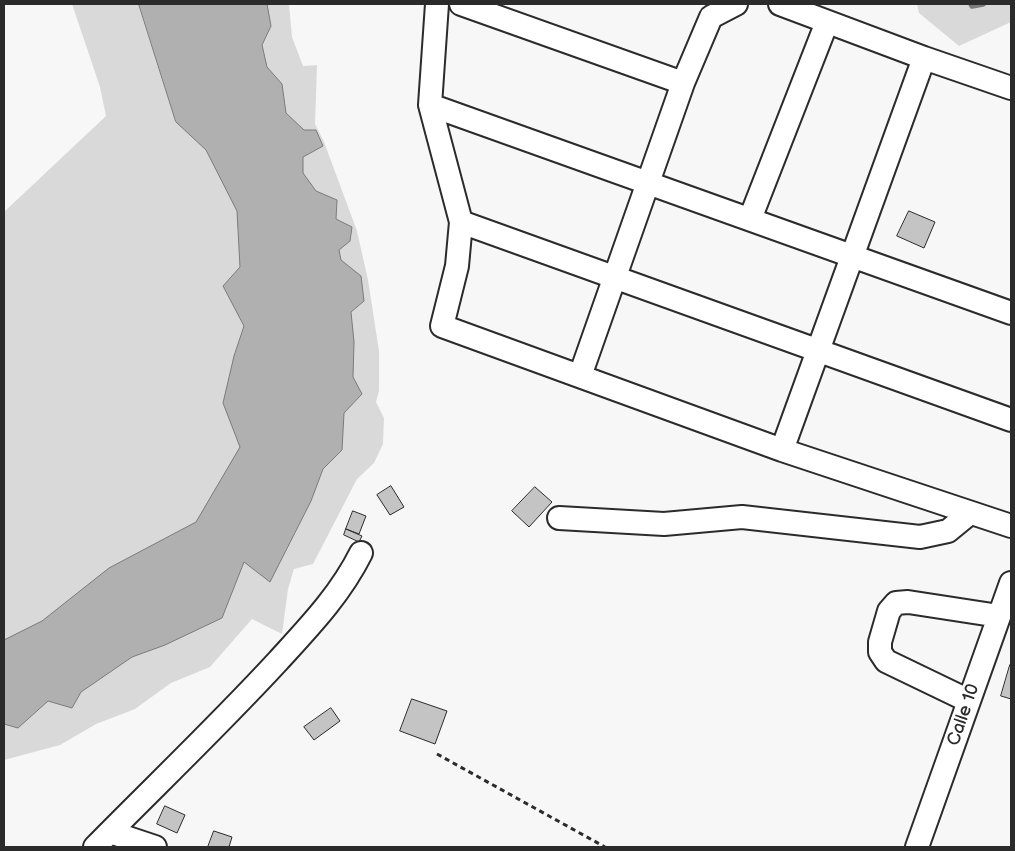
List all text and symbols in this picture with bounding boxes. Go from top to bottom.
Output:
street label: Calle 10 [943,681,985,749]

